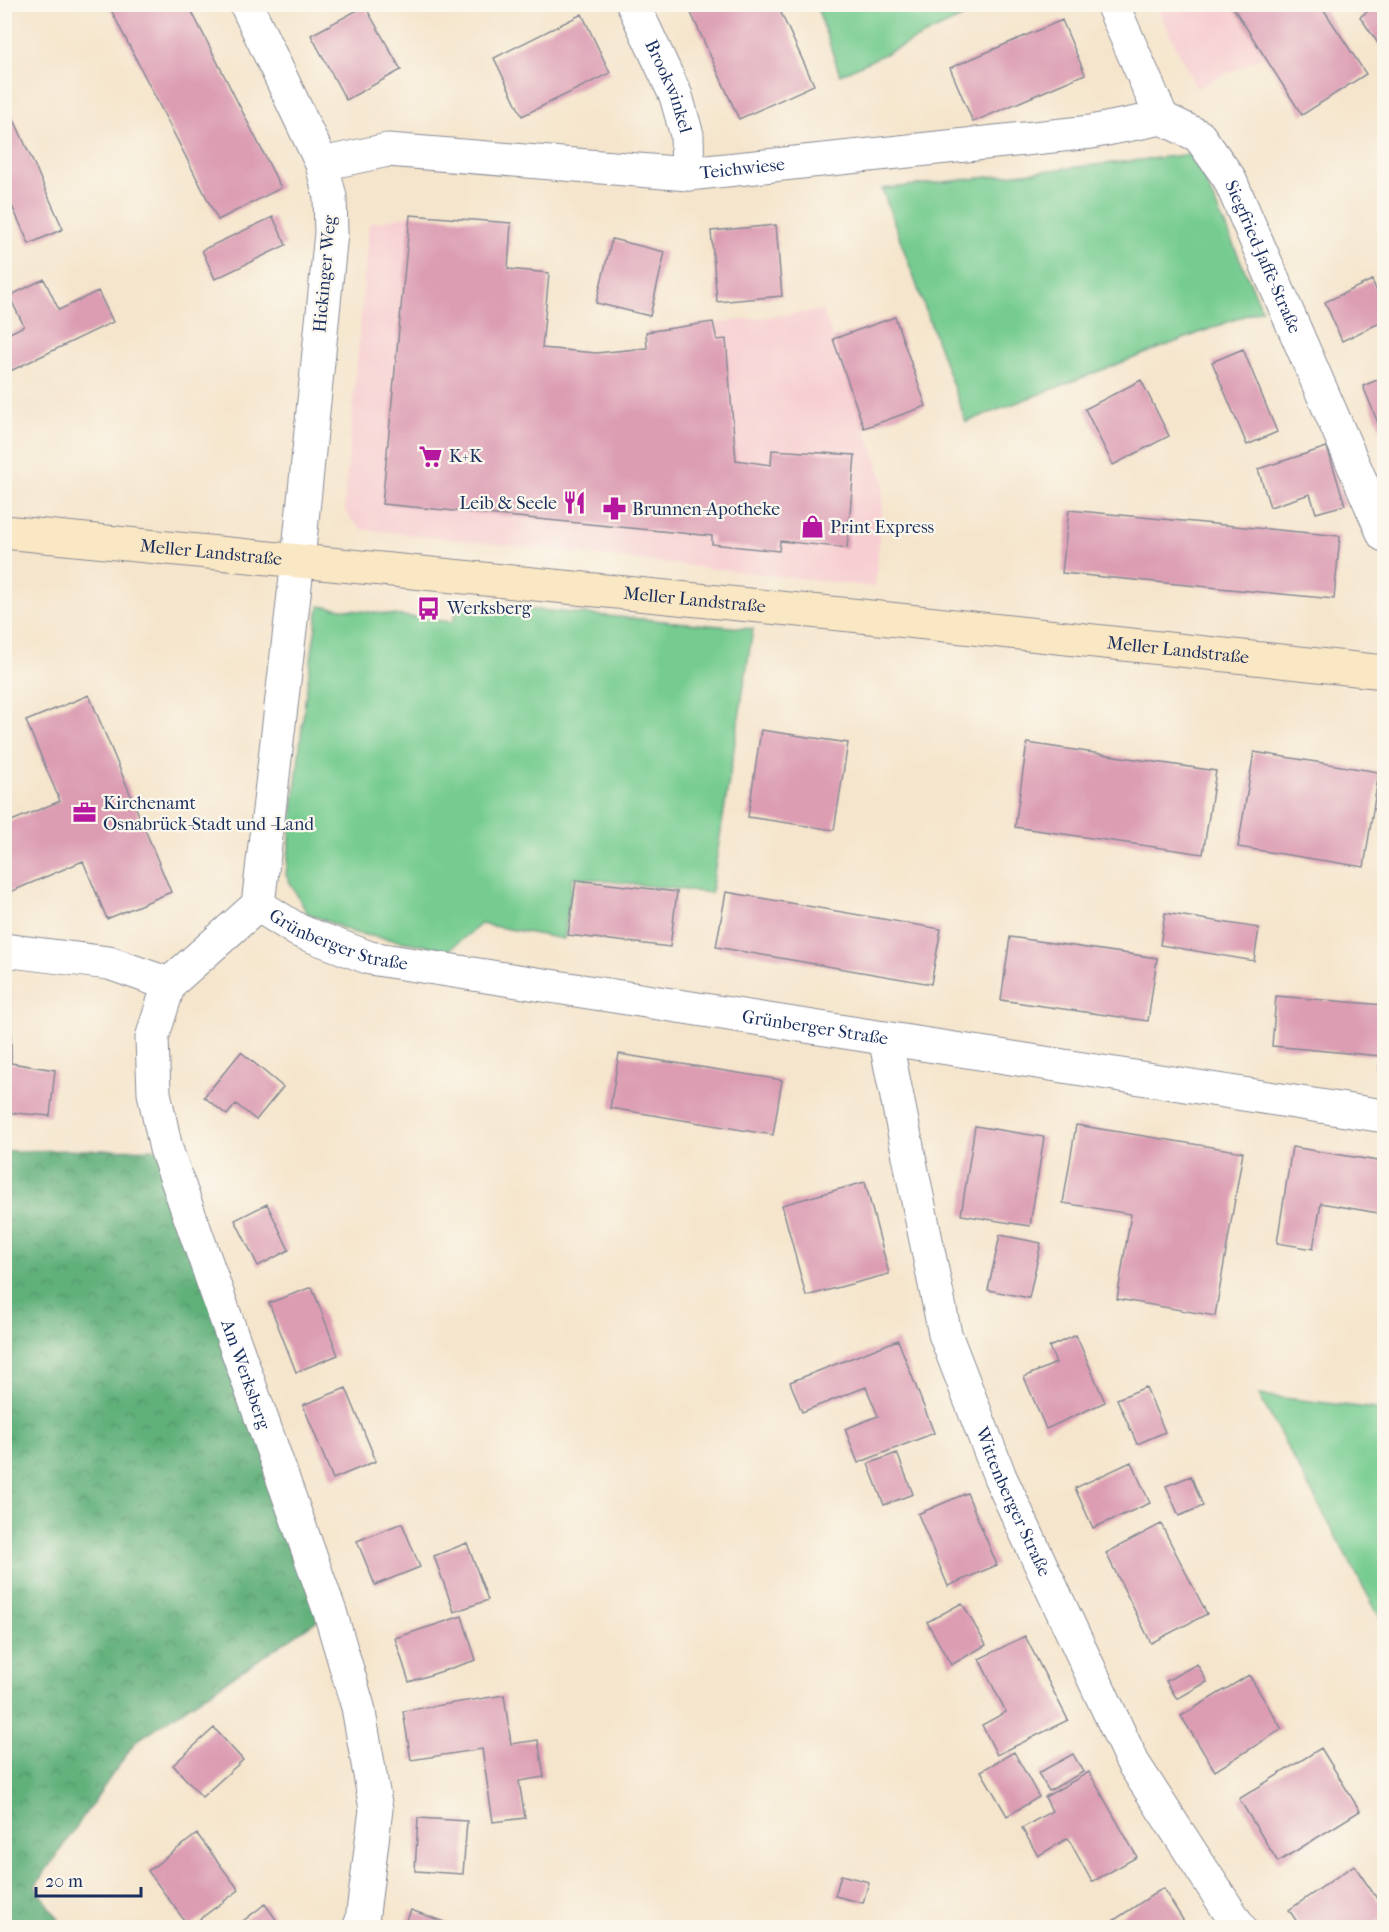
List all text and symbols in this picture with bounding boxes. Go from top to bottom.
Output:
street label: Brookwinkel [641,36,696,135]
street label: Teichwiese [699,153,786,183]
street label: Siegfried-Jaffe-Straße [1221,177,1306,336]
street label: Hickinger Weg [309,214,341,333]
supermarket icon: K+K [418,443,444,469]
place label: K+K [449,446,483,467]
restaurant icon: Leib & Seele [562,490,588,516]
place label: Leib & Seele [459,493,557,514]
pharmacy icon: Brunnen-Apotheke [601,496,627,522]
place label: Brunnen-Apotheke [632,499,780,520]
shop icon: Print Express [799,514,825,540]
place label: Print Express [830,517,935,538]
street label: Meller Landstraße [139,535,283,570]
street label: Meller Landstraße [623,582,767,617]
bus stop icon: Werksberg [416,595,442,621]
place label: Werksberg [446,598,532,619]
street label: Meller Landstraße [1106,632,1250,668]
place label: Kirchenamt Osnabrück-Stadt und -Land [103,793,314,835]
office icon: Kirchenamt Osnabrück-Stadt und -Land [72,800,98,826]
street label: Grünberger Straße [265,904,409,974]
street label: Grünberger Straße [741,1006,890,1049]
street label: Am Werksberg [216,1316,275,1432]
street label: Wittenberger Straße [971,1423,1055,1580]
scale bar [36,1860,141,1898]
text: 20 m [45,1871,83,1892]

